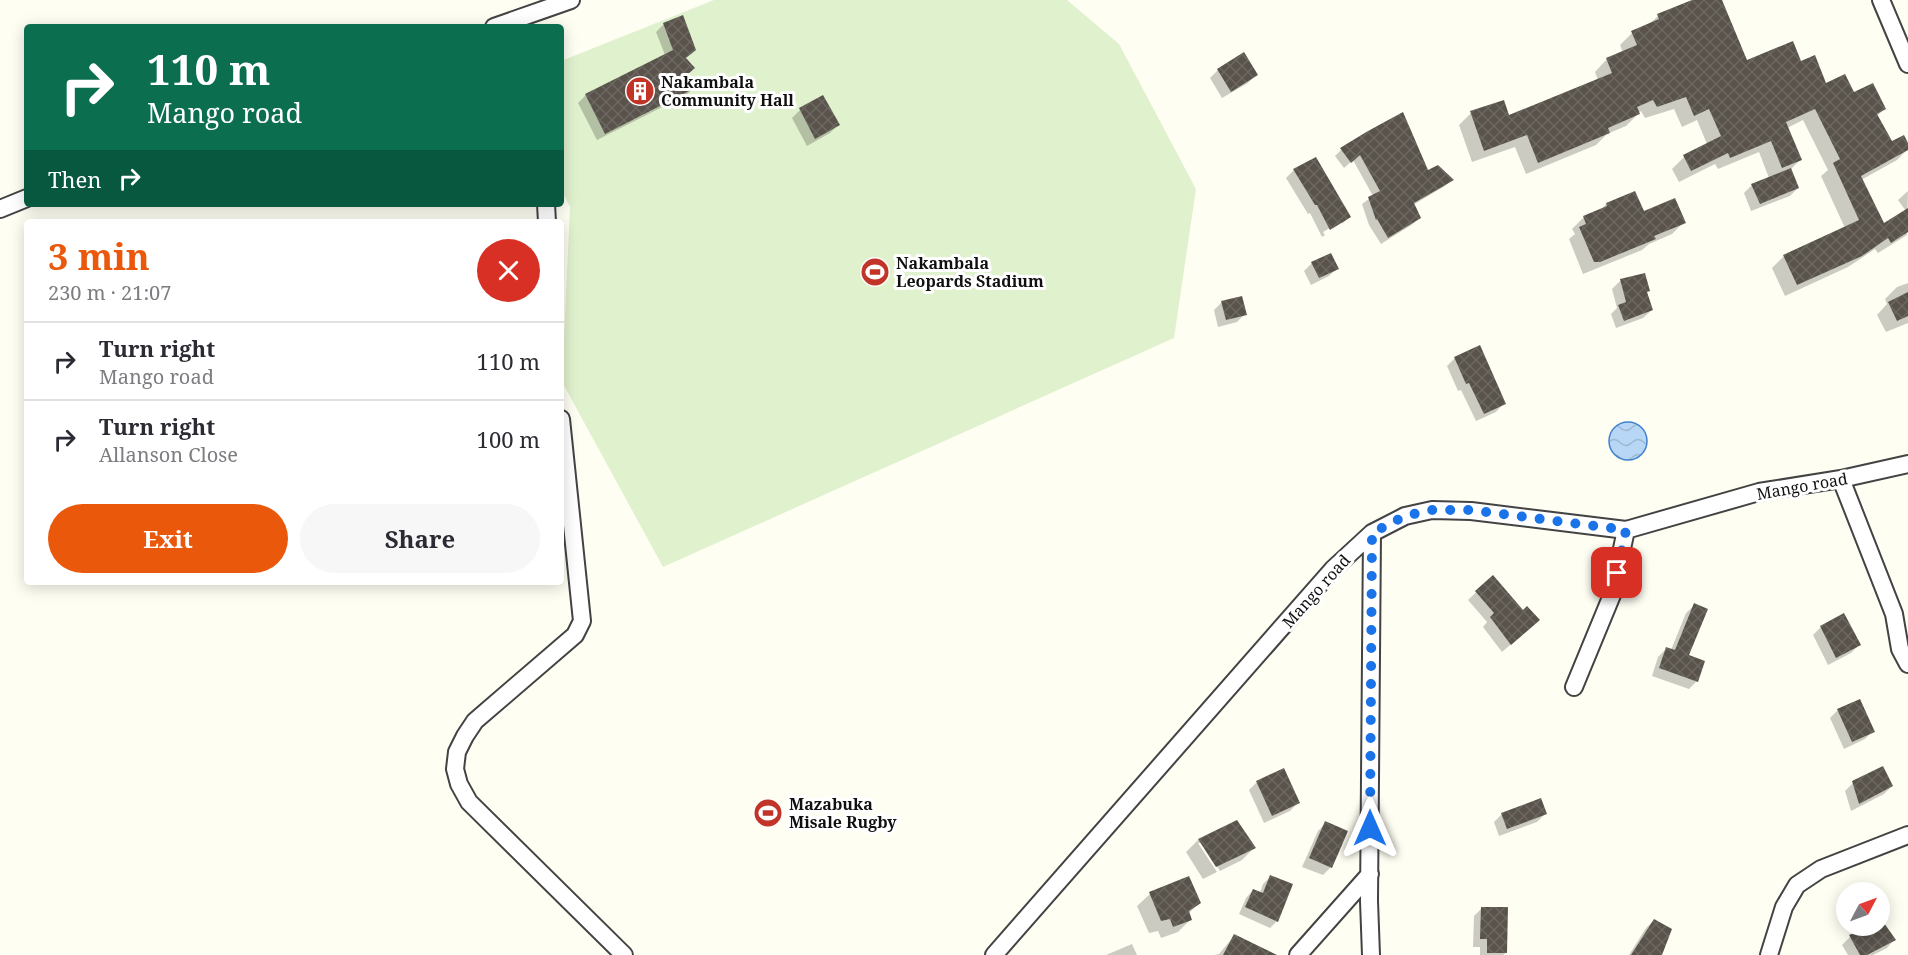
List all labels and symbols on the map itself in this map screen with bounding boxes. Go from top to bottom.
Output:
place label: Nakambala Community Hall [661,71,794,111]
building icon: Nakambala Community Hall [624,75,656,107]
place label: Nakambala Leopards Stadium [896,252,1044,292]
sports icon: Nakambala Leopards Stadium [859,256,891,288]
street label: Mango road [1755,467,1849,505]
pin [1591,547,1642,598]
street label: Mango road [1277,549,1355,633]
place label: Mazabuka Misale Rugby [789,793,897,833]
position arrow [1338,796,1402,860]
sports icon: Mazabuka Misale Rugby [752,797,784,829]
north arrow [1836,882,1890,936]

